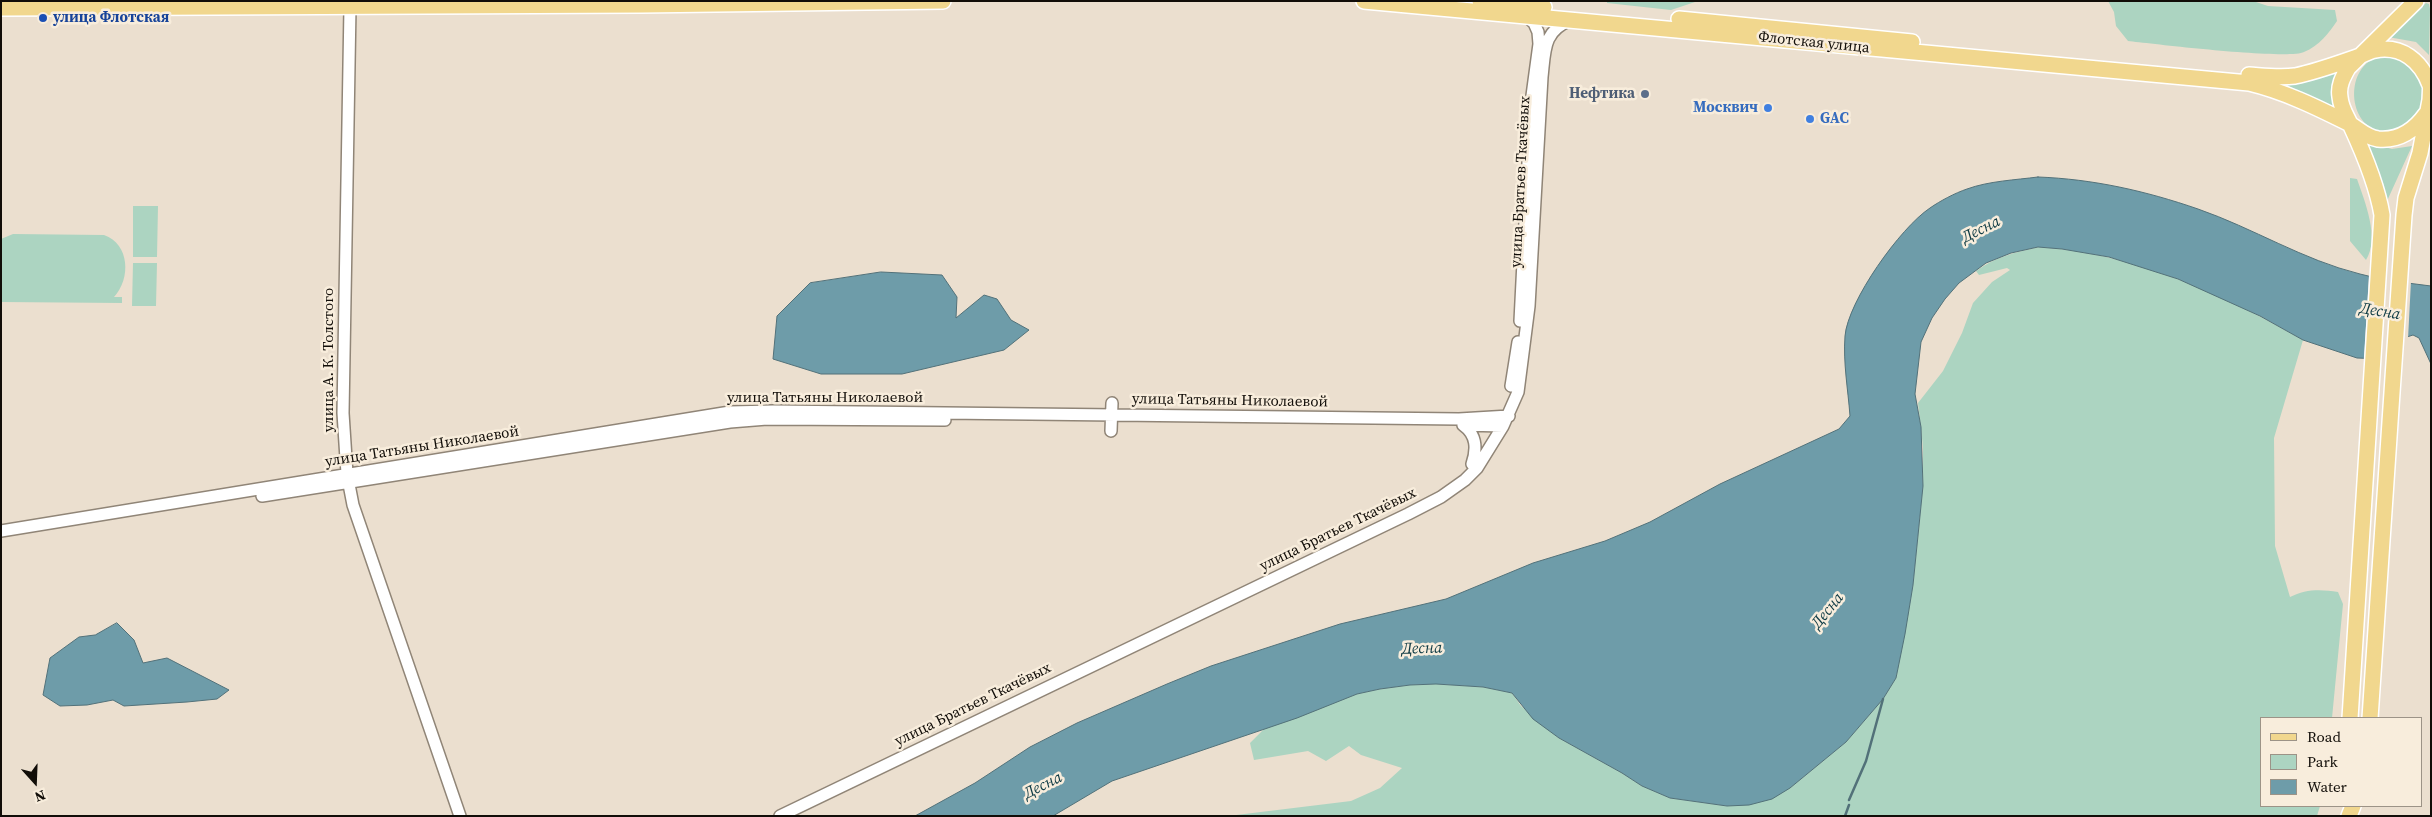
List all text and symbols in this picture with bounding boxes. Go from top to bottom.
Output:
place label: улица Флотская [53,9,169,27]
marker: улица Флотская [37,12,49,24]
street label: Флотская улица [1757,28,1871,58]
place label: Нефтика [1569,85,1635,103]
marker: Нефтика [1639,88,1651,100]
street label: улица Братьев Ткачёвых [1508,96,1534,268]
place label: Москвич [1693,99,1758,117]
marker: Москвич [1762,102,1774,114]
place label: GAC [1820,110,1849,128]
marker: GAC [1804,113,1816,125]
water label: Десна [1958,212,2004,248]
street label: улица А. К. Толстого [320,288,338,432]
water label: Десна [2358,299,2402,325]
street label: улица Татьяны Николаевой [727,389,923,407]
street label: улица Татьяны Николаевой [1132,390,1328,412]
street label: улица Татьяны Николаевой [324,423,520,471]
street label: улица Братьев Ткачёвых [1257,484,1419,576]
water label: Десна [1808,589,1848,633]
water label: Десна [1401,639,1443,659]
street label: улица Братьев Ткачёвых [892,659,1054,751]
legend [2260,717,2422,807]
text: Road [2307,726,2341,747]
text: Park [2307,751,2338,772]
north arrow [10,757,60,807]
water label: Десна [1020,768,1066,804]
text: Water [2307,776,2347,797]
text: N [32,785,48,807]

